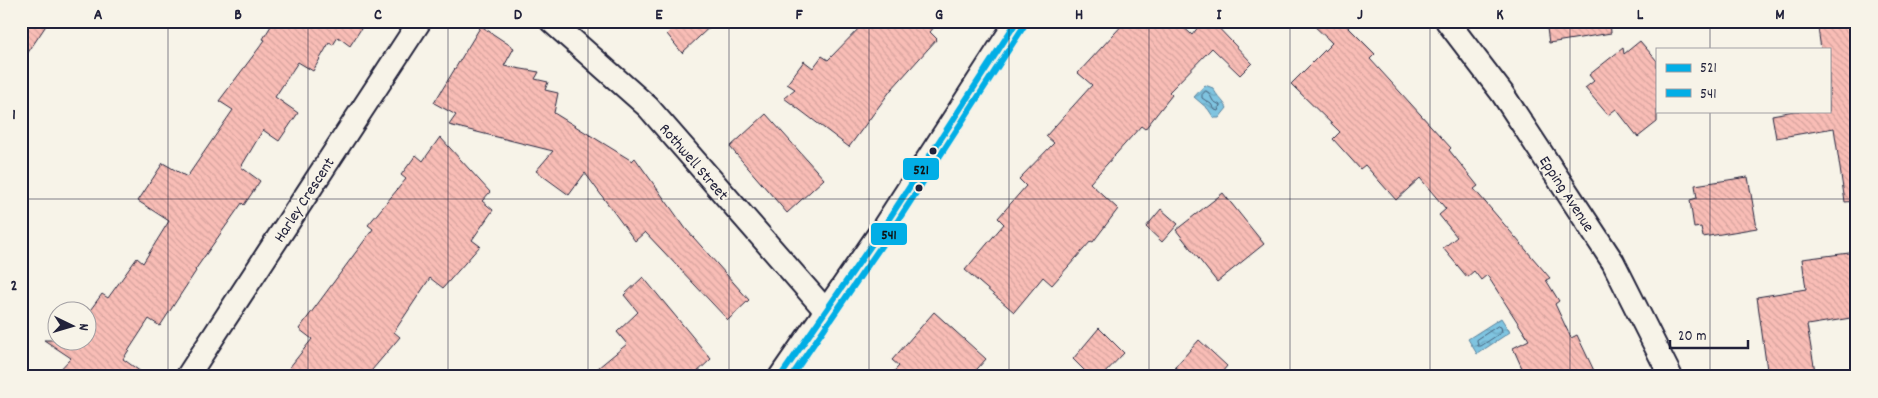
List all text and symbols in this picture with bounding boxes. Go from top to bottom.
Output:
text: A [94,4,103,27]
text: B [234,4,242,27]
text: C [374,4,382,27]
text: D [514,4,523,27]
text: E [655,4,663,27]
text: F [795,4,803,27]
text: G [935,4,943,27]
text: H [1075,4,1083,27]
text: I [1217,4,1223,27]
text: J [1357,4,1363,27]
text: K [1496,4,1504,27]
text: L [1637,4,1644,27]
text: M [1775,4,1785,27]
legend [1656,48,1830,112]
text: 521 [1700,58,1717,80]
text: 541 [1700,84,1716,106]
text: 1 [12,104,16,127]
street label: Rothwell Street [653,119,733,206]
unlabelled marker [928,146,938,156]
street label: Epping Avenue [1533,152,1599,237]
street label: Harley Crescent [269,153,341,247]
line badge: 521 [902,157,940,181]
text: 521 [913,161,929,181]
unlabelled marker [914,183,924,193]
line badge: 541 [870,222,908,246]
text: 541 [881,226,897,246]
text: 2 [11,275,18,298]
north arrow [48,300,98,350]
scale bar [1670,318,1748,350]
text: N [73,323,93,331]
text: 20 m [1678,326,1706,348]

